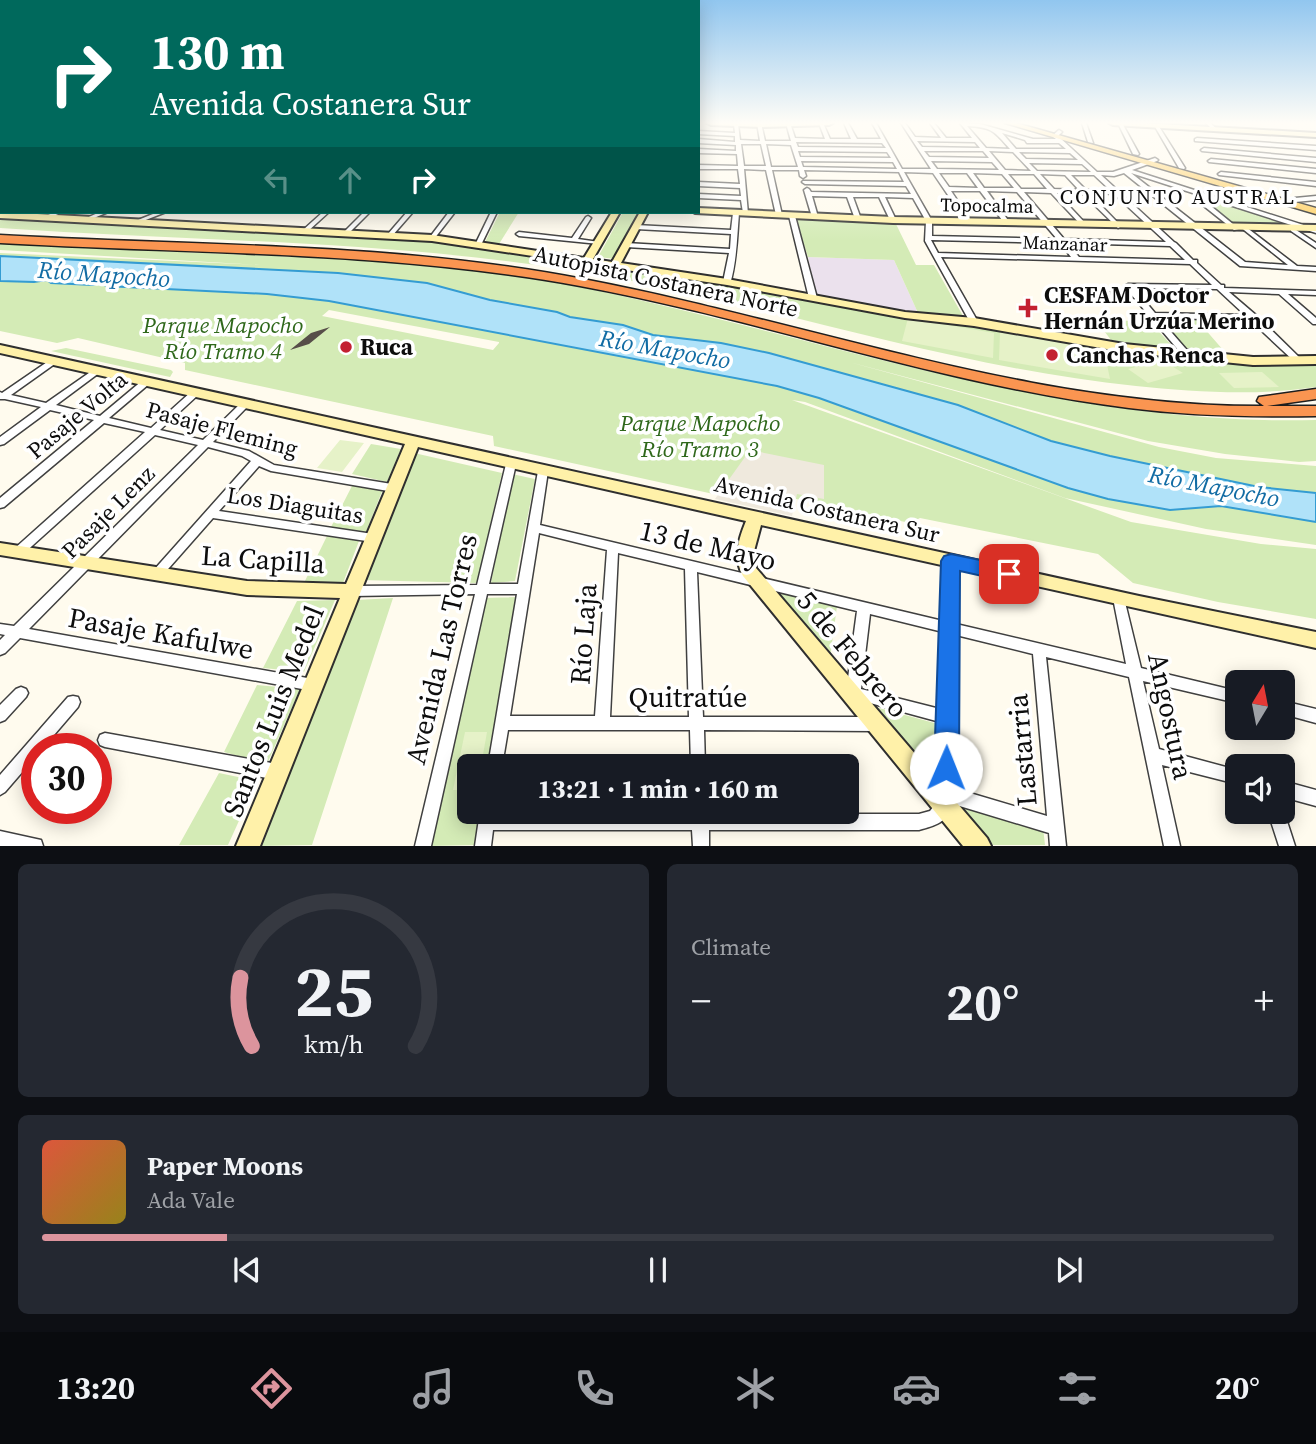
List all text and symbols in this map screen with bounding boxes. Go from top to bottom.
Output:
text: 130 m [150,18,285,85]
icon: right [35,28,126,119]
text: Avenida Costanera Sur [150,82,471,126]
icon: left [258,161,296,199]
icon: ahead [331,161,369,199]
icon: right [404,161,442,199]
district label: CONJUNTO AUSTRAL [1060,182,1296,211]
street label: Topocalma [940,191,1034,219]
street label: Manzanar [1022,229,1108,257]
street label: Autopista Costanera Norte [531,237,801,325]
water label: Río Mapocho [36,253,172,295]
place label: CESFAM Doctor Hernán Urzúa Merino [1044,279,1275,337]
marker: CESFAM Doctor Hernán Urzúa Merino [1018,298,1038,318]
park label: Parque Mapocho Río Tramo 4 [142,309,303,367]
water label: Río Mapocho [596,321,733,377]
place label: Ruca [360,331,414,363]
marker: Ruca [338,339,354,355]
place label: Canchas Renca [1066,339,1226,371]
marker: Canchas Renca [1044,347,1060,363]
street label: Pasaje Volta [20,363,134,466]
street label: Pasaje Fleming [143,393,301,465]
park label: Parque Mapocho Río Tramo 3 [619,407,780,465]
water label: Río Mapocho [1145,457,1282,515]
street label: Pasaje Lenz [54,458,162,566]
street label: Avenida Costanera Sur [711,467,943,551]
street label: Los Diaguitas [225,478,366,532]
street label: 13 de Mayo [636,511,780,579]
street label: Avenida Las Torres [396,530,486,768]
street label: La Capilla [200,536,327,582]
pin [979,544,1039,604]
icon: arrive [990,555,1028,593]
street label: Río Laja [561,581,606,686]
street label: 5 de Febrero [789,582,917,726]
street label: Pasaje Kafulwe [65,598,257,668]
street label: Santos Luis Medel [213,600,333,822]
street label: Angostura [1139,649,1203,784]
north arrow [1225,670,1295,740]
map controls [1225,670,1295,824]
street label: Quitratúe [629,678,747,716]
street label: Lastarria [998,692,1046,808]
position arrow [909,731,983,805]
speed limit sign: 30 [21,733,112,824]
button: sound [1225,754,1295,824]
text: 13:21 · 1 min · 160 m [538,771,778,807]
text: Climate [691,931,771,963]
text: 25 [294,942,373,1041]
text: 20° [946,966,1019,1037]
text: − [691,975,711,1027]
text: + [1254,975,1274,1027]
text: km/h [304,1027,363,1061]
text: Paper Moons [147,1148,303,1184]
text: Ada Vale [147,1184,235,1216]
icon: previous [228,1251,266,1289]
icon: pause [639,1251,677,1289]
icon: next [1050,1251,1088,1289]
icon: directions [247,1364,296,1413]
icon: music [409,1364,458,1413]
icon: phone [570,1364,619,1413]
icon: climate [731,1364,780,1413]
icon: car [892,1364,941,1413]
icon: filters [1053,1364,1102,1413]
text: 13:20 [56,1366,135,1410]
text: 20° [1215,1366,1260,1410]

